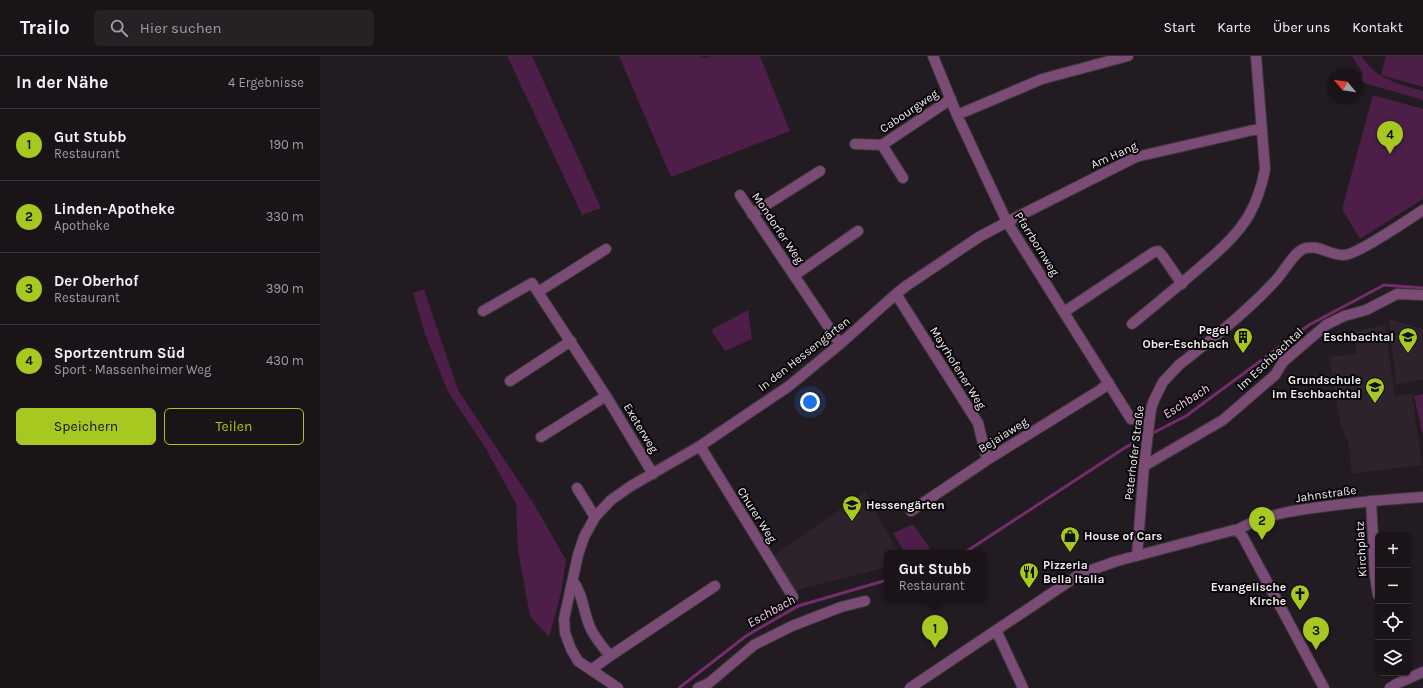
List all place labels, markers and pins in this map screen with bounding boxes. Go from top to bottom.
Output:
pin: 4 [1377,121,1403,154]
place label: Pegel Ober-Eschbach [1142,323,1229,351]
building icon: Pegel Ober-Eschbach [1232,326,1254,354]
school or university icon: Eschbachtal [1397,326,1419,354]
place label: Eschbachtal [1323,330,1394,344]
place label: Grundschule im Eschbachtal [1272,373,1361,401]
school or university icon: Grundschule im Eschbachtal [1364,376,1386,404]
school or university icon: Hessengärten [841,494,863,522]
place label: Hessengärten [866,498,945,512]
pin: 2 [1249,507,1275,540]
shop icon: House of Cars [1059,525,1081,553]
place label: House of Cars [1084,529,1162,543]
place label: Pizzeria Bella Italia [1043,558,1105,586]
restaurant icon: Pizzeria Bella Italia [1018,561,1040,589]
place label: Evangelische Kirche [1211,580,1286,608]
church icon: Evangelische Kirche [1289,583,1311,611]
pin: 1 [922,615,948,648]
pin: 3 [1303,617,1329,650]

